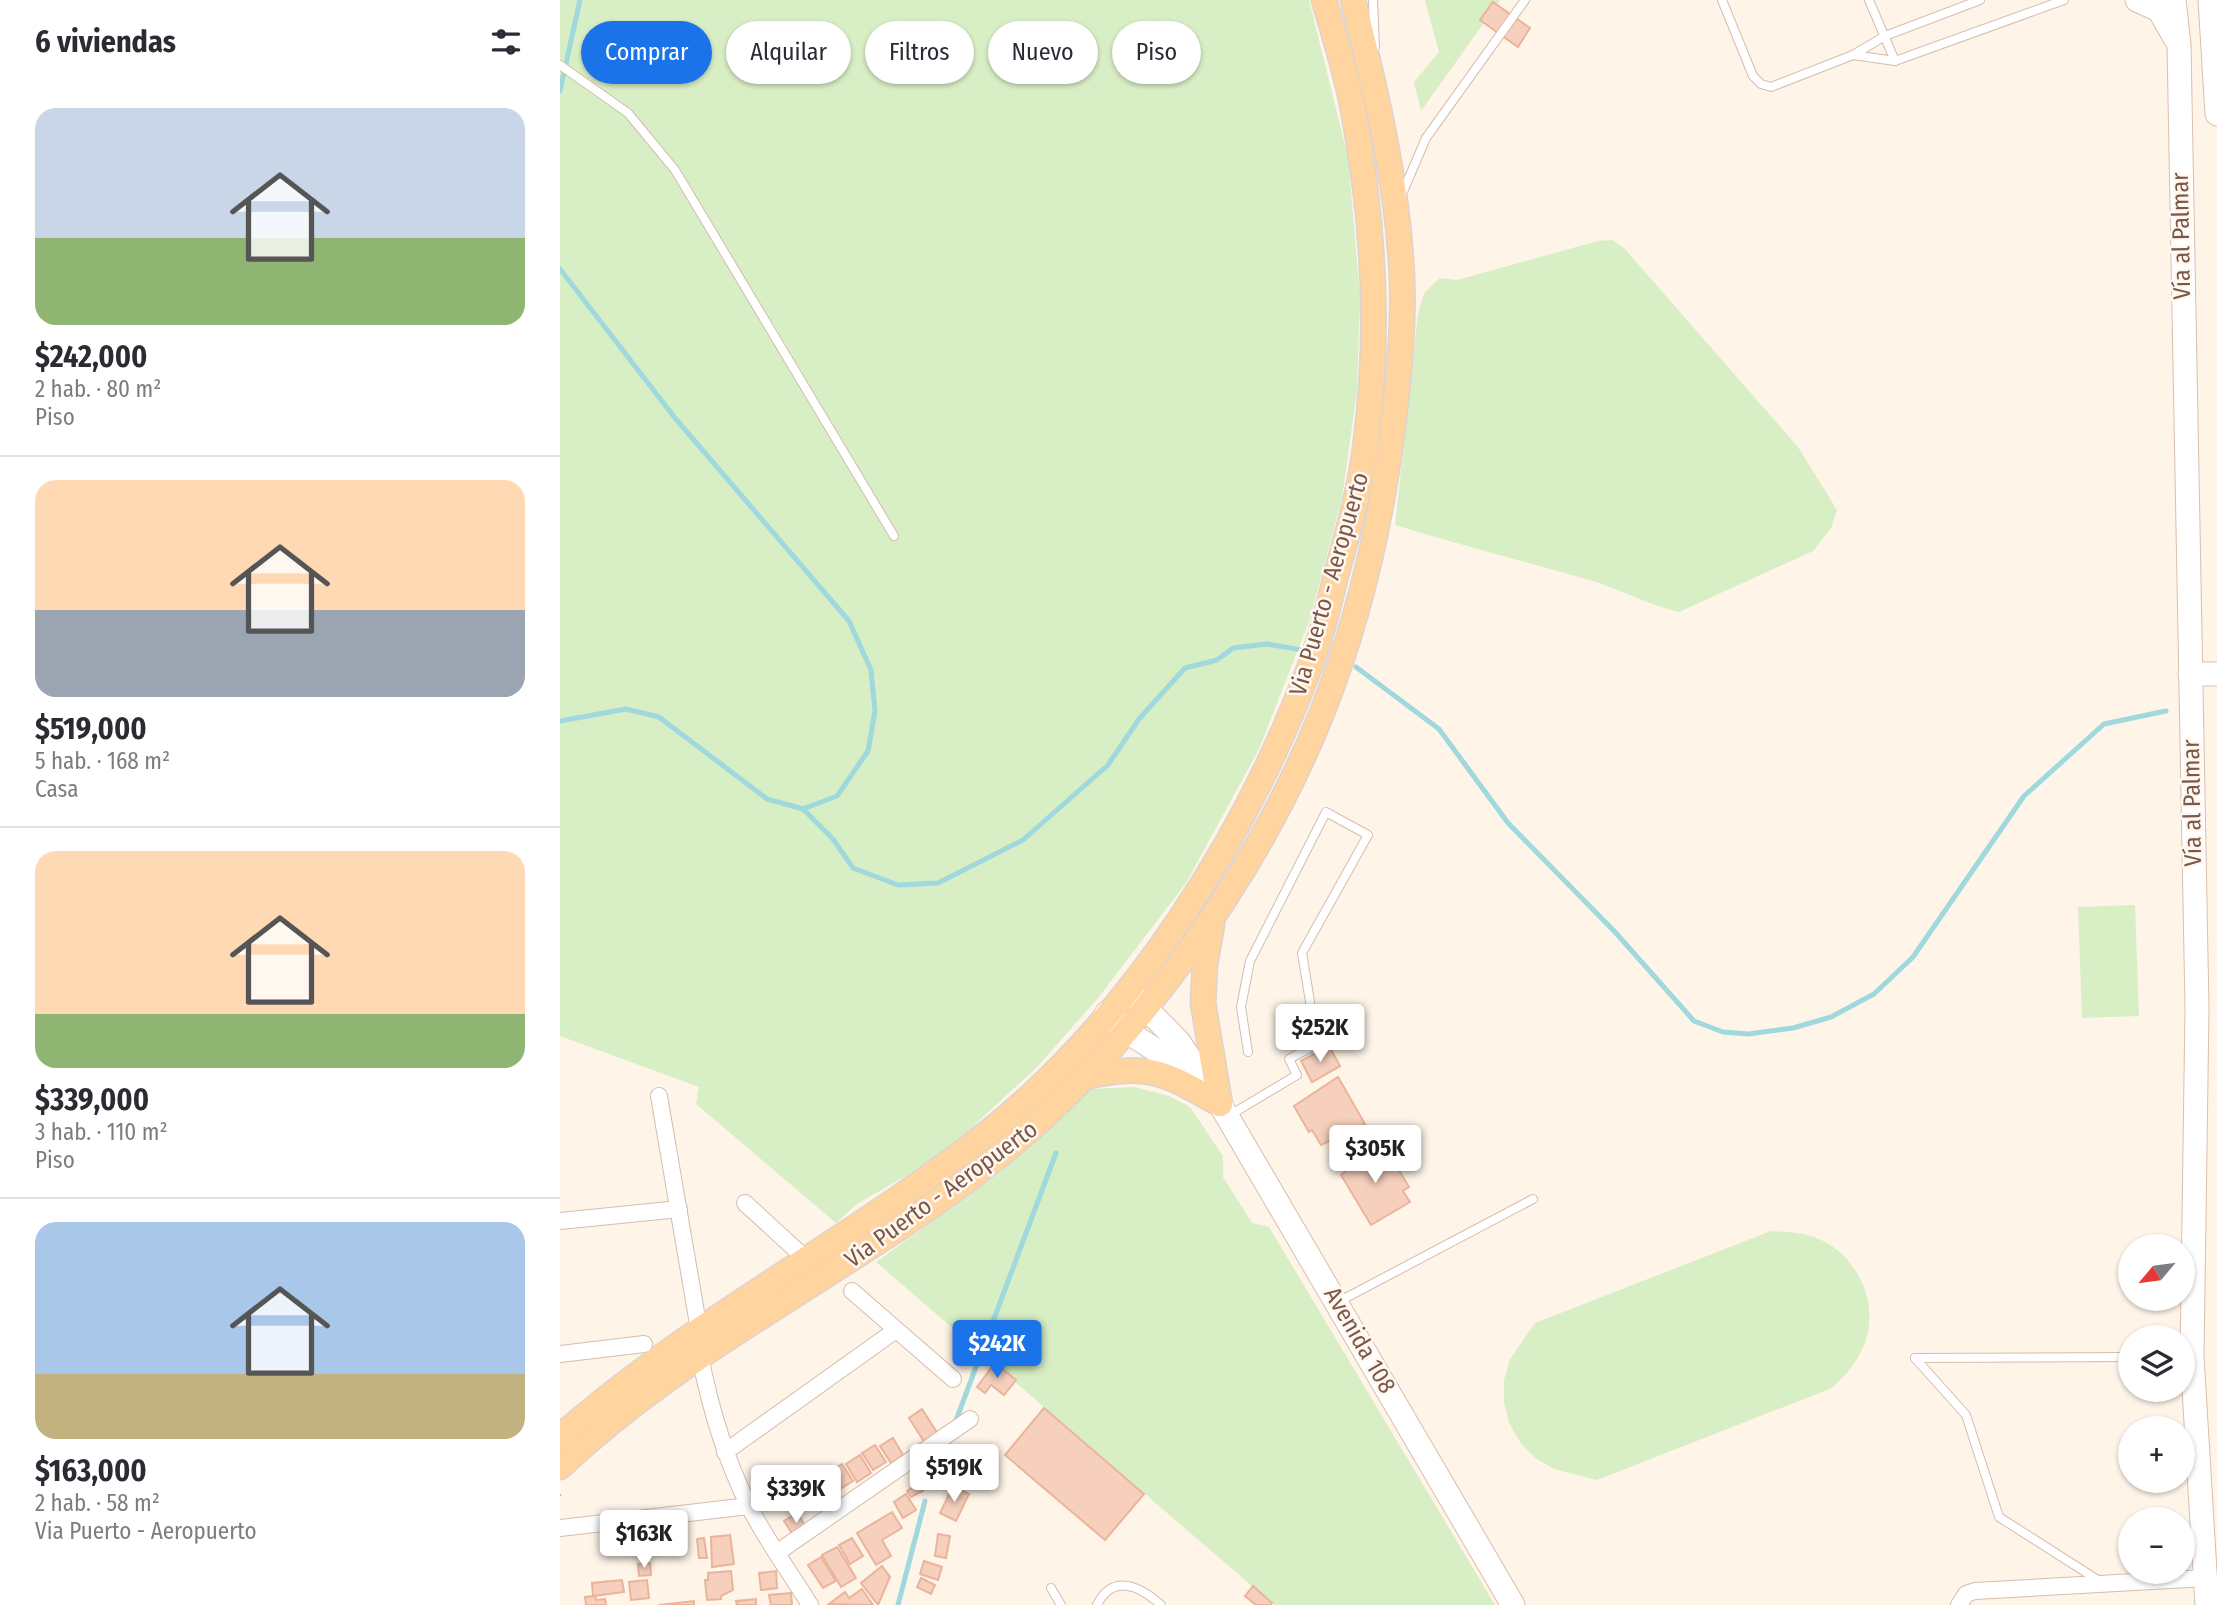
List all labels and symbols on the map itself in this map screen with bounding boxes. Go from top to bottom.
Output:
street label: Vía al Palmar [2166,172,2196,300]
street label: Via Puerto - Aeropuerto [1284,469,1374,699]
street label: Vía al Palmar [2177,739,2207,867]
pin: $252K [1271,1004,1369,1064]
street label: Via Puerto - Aeropuerto [839,1115,1043,1273]
pin: $305K [1326,1126,1424,1185]
north arrow [2118,1234,2194,1311]
street label: Avenida 108 [1318,1282,1402,1398]
pin: $242K [948,1320,1046,1380]
pin: $519K [905,1444,1003,1504]
pin: $339K [747,1466,845,1525]
pin: $163K [595,1510,693,1570]

